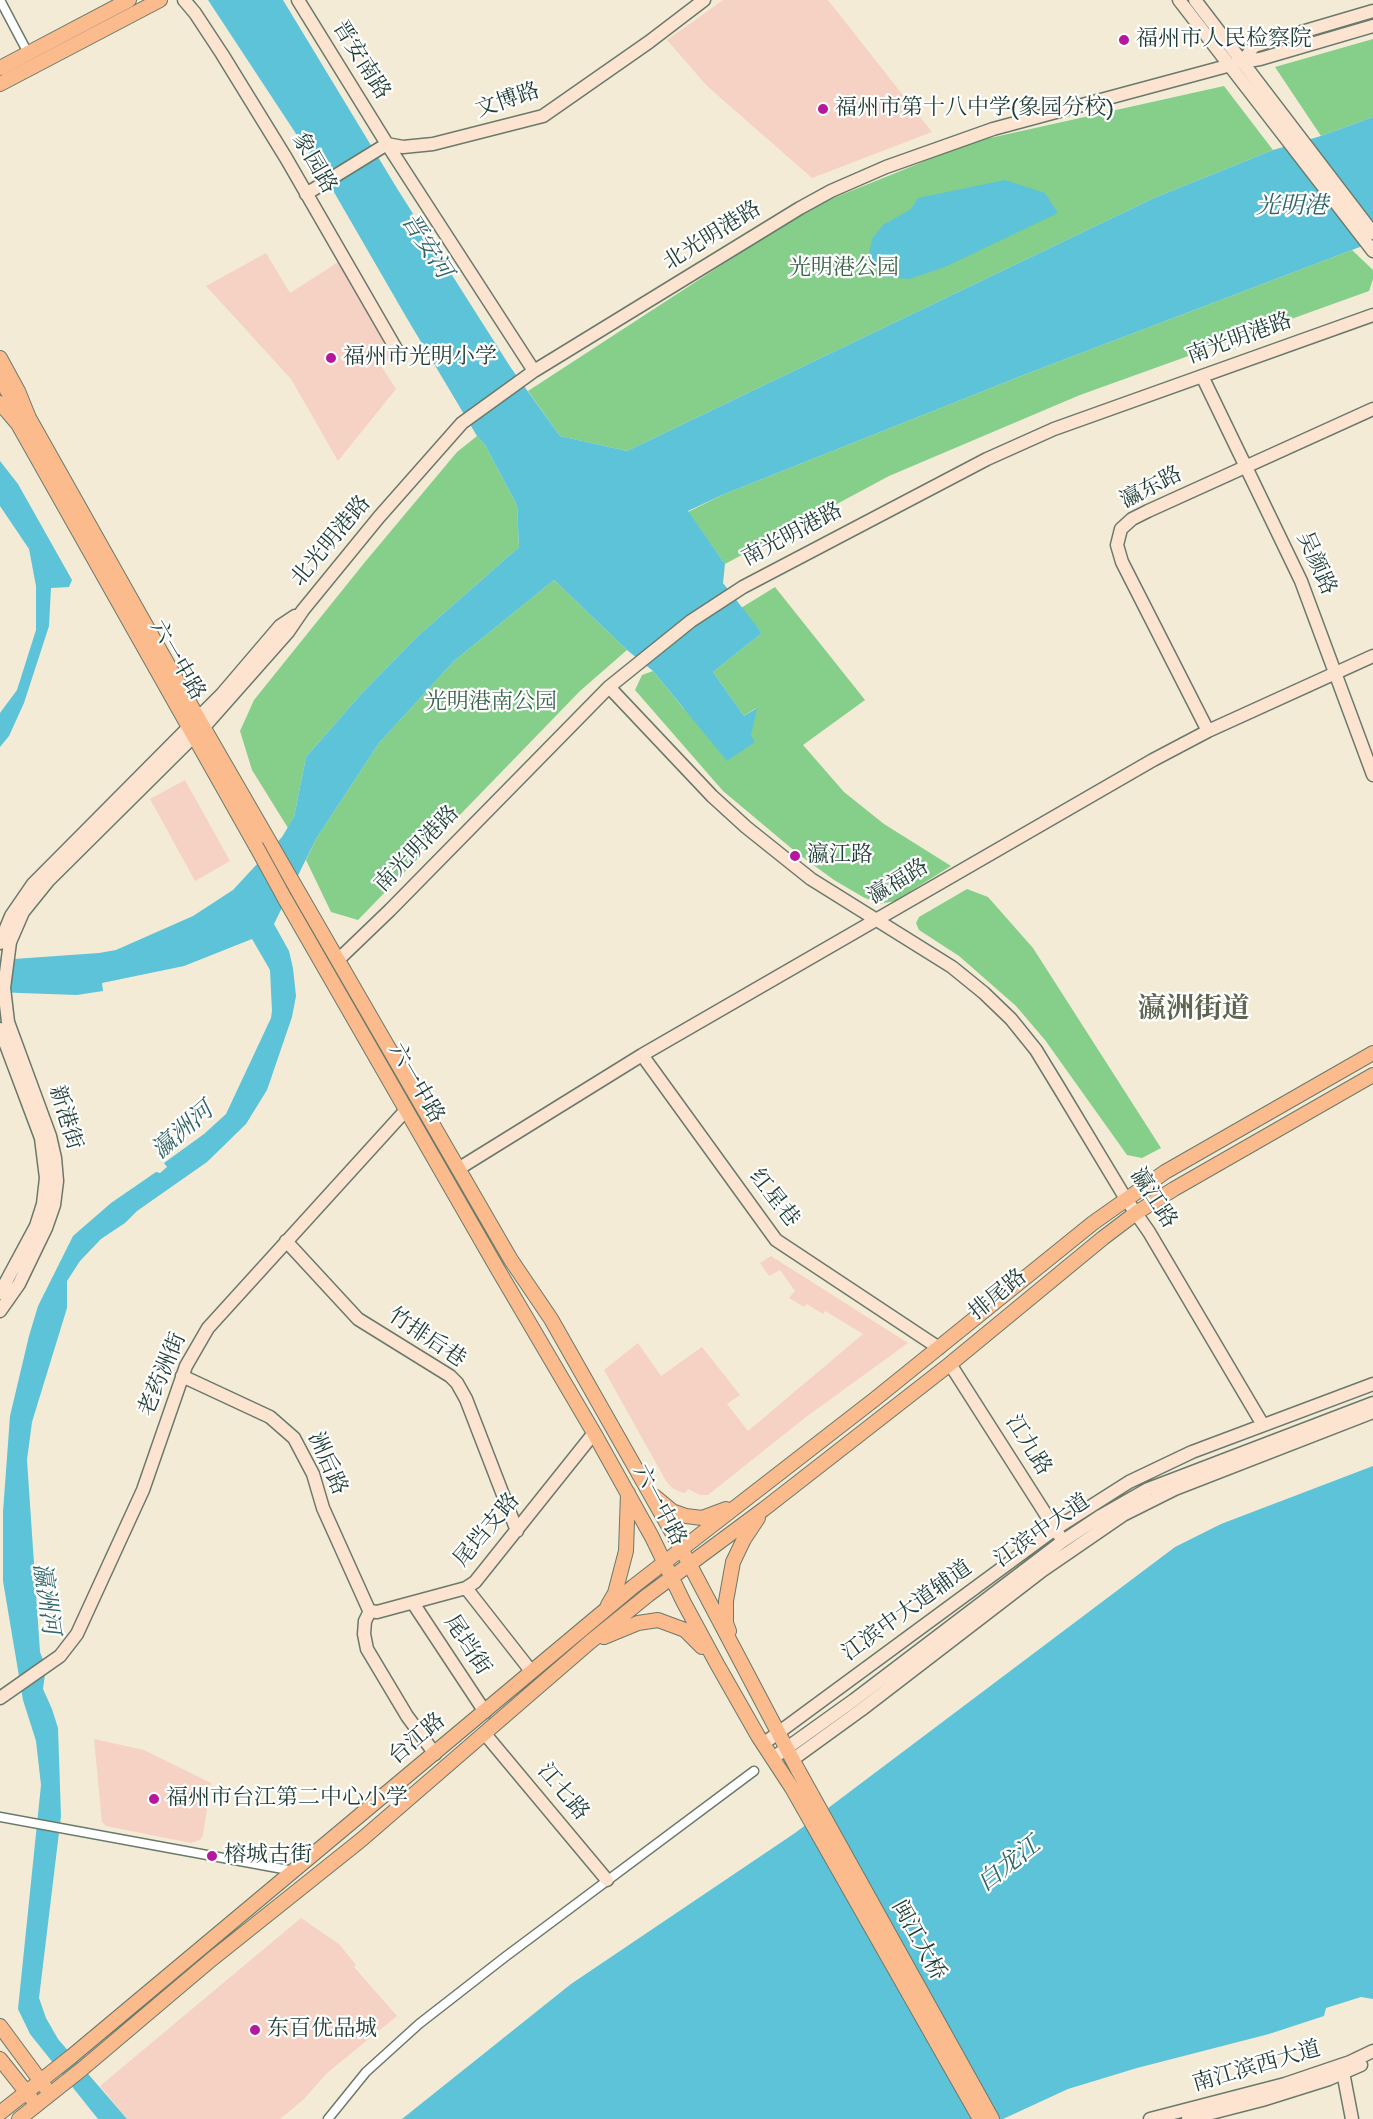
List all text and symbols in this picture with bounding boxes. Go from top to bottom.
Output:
street label: 晋安南路 [325,17,395,105]
place label: 福州市人民检察院 [1136,27,1312,53]
marker: 福州市人民检察院 [1117,33,1131,47]
street label: 文博路 [473,79,543,125]
place label: 福州市第十八中学(象园分校) [835,96,1114,122]
marker: 福州市第十八中学(象园分校) [816,102,830,116]
street label: 象园路 [285,129,341,199]
water label: 光明港 [1256,194,1328,222]
street label: 北光明港路 [659,197,767,277]
water label: 晋安河 [393,209,457,285]
park label: 光明港公园 [789,256,899,282]
street label: 南光明港路 [1184,309,1296,371]
place label: 福州市光明小学 [343,345,497,371]
marker: 福州市光明小学 [324,351,338,365]
street label: 瀛东路 [1117,462,1187,516]
street label: 北光明港路 [287,491,377,593]
street label: 南光明港路 [738,499,848,573]
street label: 吴颜路 [1290,528,1340,600]
street label: 六一中路 [143,616,209,706]
park label: 光明港南公园 [425,690,557,716]
street label: 南光明港路 [370,801,466,899]
place label: 瀛江路 [807,843,873,869]
marker: 瀛江路 [788,849,802,863]
street label: 瀛福路 [864,855,934,911]
district label: 瀛洲街道 [1138,994,1250,1028]
street label: 六一中路 [382,1039,448,1129]
street label: 新港街 [42,1083,86,1153]
water label: 瀛洲河 [147,1098,221,1166]
street label: 瀛江路 [1123,1164,1181,1234]
street label: 红星巷 [742,1165,804,1233]
street label: 排尾路 [965,1265,1033,1327]
street label: 竹排后巷 [382,1303,470,1375]
street label: 老药洲街 [135,1329,193,1421]
street label: 江九路 [998,1411,1056,1481]
street label: 洲后路 [301,1428,351,1500]
street label: 六一中路 [626,1461,690,1551]
street label: 尾垱支路 [450,1489,526,1573]
street label: 江滨中大道 [990,1490,1096,1574]
street label: 江滨中大道辅道 [838,1556,978,1668]
water label: 瀛洲河 [25,1561,63,1637]
street label: 尾垱街 [437,1611,495,1681]
street label: 台江路 [384,1709,452,1771]
street label: 江七路 [531,1759,593,1827]
place label: 福州市台江第二中心小学 [166,1786,408,1812]
marker: 福州市台江第二中心小学 [147,1792,161,1806]
water label: 白龙江 [973,1832,1047,1900]
place label: 榕城古街 [224,1843,312,1869]
marker: 榕城古街 [205,1849,219,1863]
street label: 闽江大桥 [884,1896,950,1986]
place label: 东百优品城 [267,2017,377,2043]
marker: 东百优品城 [248,2023,262,2037]
street label: 南江滨西大道 [1190,2037,1324,2099]

